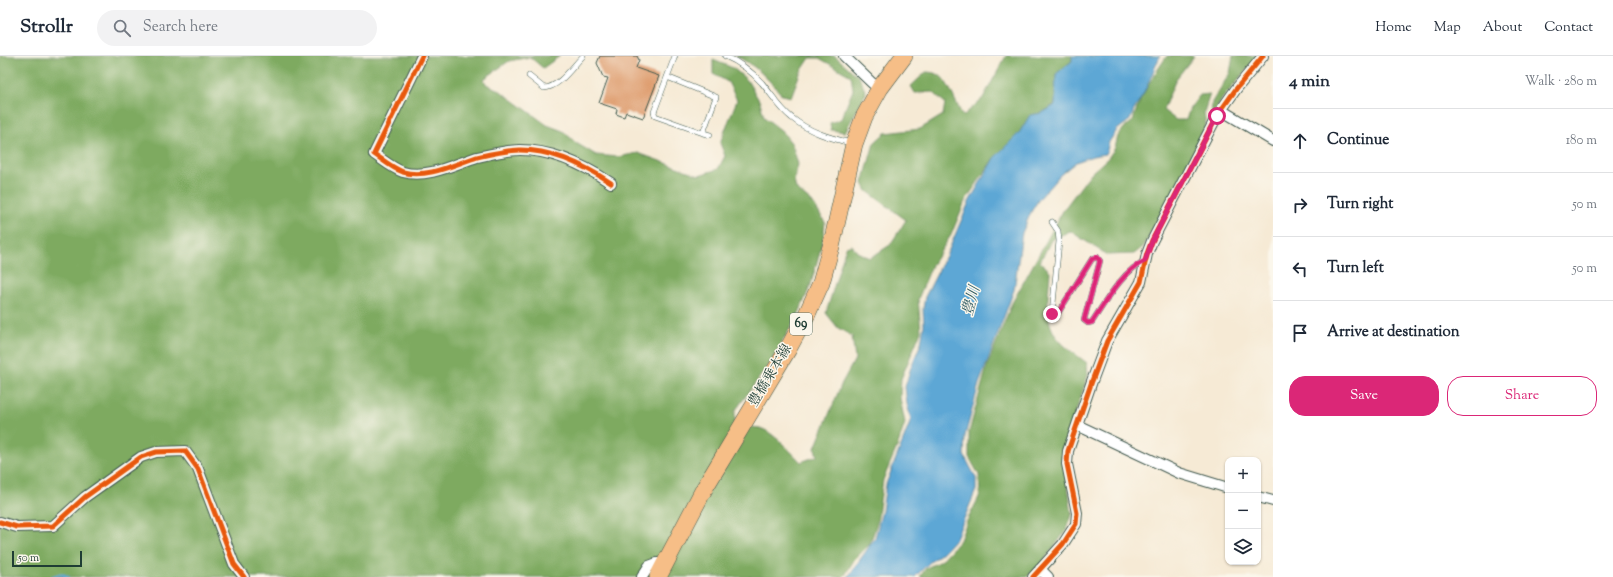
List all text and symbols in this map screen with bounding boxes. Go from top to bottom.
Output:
search box [97,10,377,46]
text: Strollr [20,14,73,41]
icon: search [111,17,133,39]
text: Search here [143,17,218,38]
text: Home [1375,18,1412,38]
text: Map [1434,18,1461,38]
text: About [1483,18,1522,38]
text: Contact [1544,18,1593,38]
text: 4 min [1289,70,1330,94]
text: Walk · 280 m [1525,73,1597,91]
route start [1208,107,1226,125]
icon: ahead [1289,130,1311,152]
text: Continue [1327,130,1389,151]
text: 180 m [1566,132,1597,150]
icon: right [1289,194,1311,216]
text: Turn right [1327,194,1393,215]
text: 50 m [1572,196,1597,214]
icon: left [1289,258,1311,280]
text: Turn left [1327,258,1384,279]
text: 50 m [1572,260,1597,278]
water label: 豊川 [958,282,987,318]
route end [1043,305,1061,323]
road number: 69 [790,313,812,335]
icon: arrive [1289,322,1311,344]
text: Arrive at destination [1327,322,1460,343]
street label: 豊橋乗本線 [744,341,798,411]
button: Save [1289,376,1439,416]
button: Share [1447,376,1597,416]
map controls [1225,457,1261,565]
button: + [1225,457,1261,493]
button: − [1225,493,1261,529]
button: layers [1225,529,1261,565]
scale bar [12,549,82,568]
text: 50 m [18,550,39,566]

